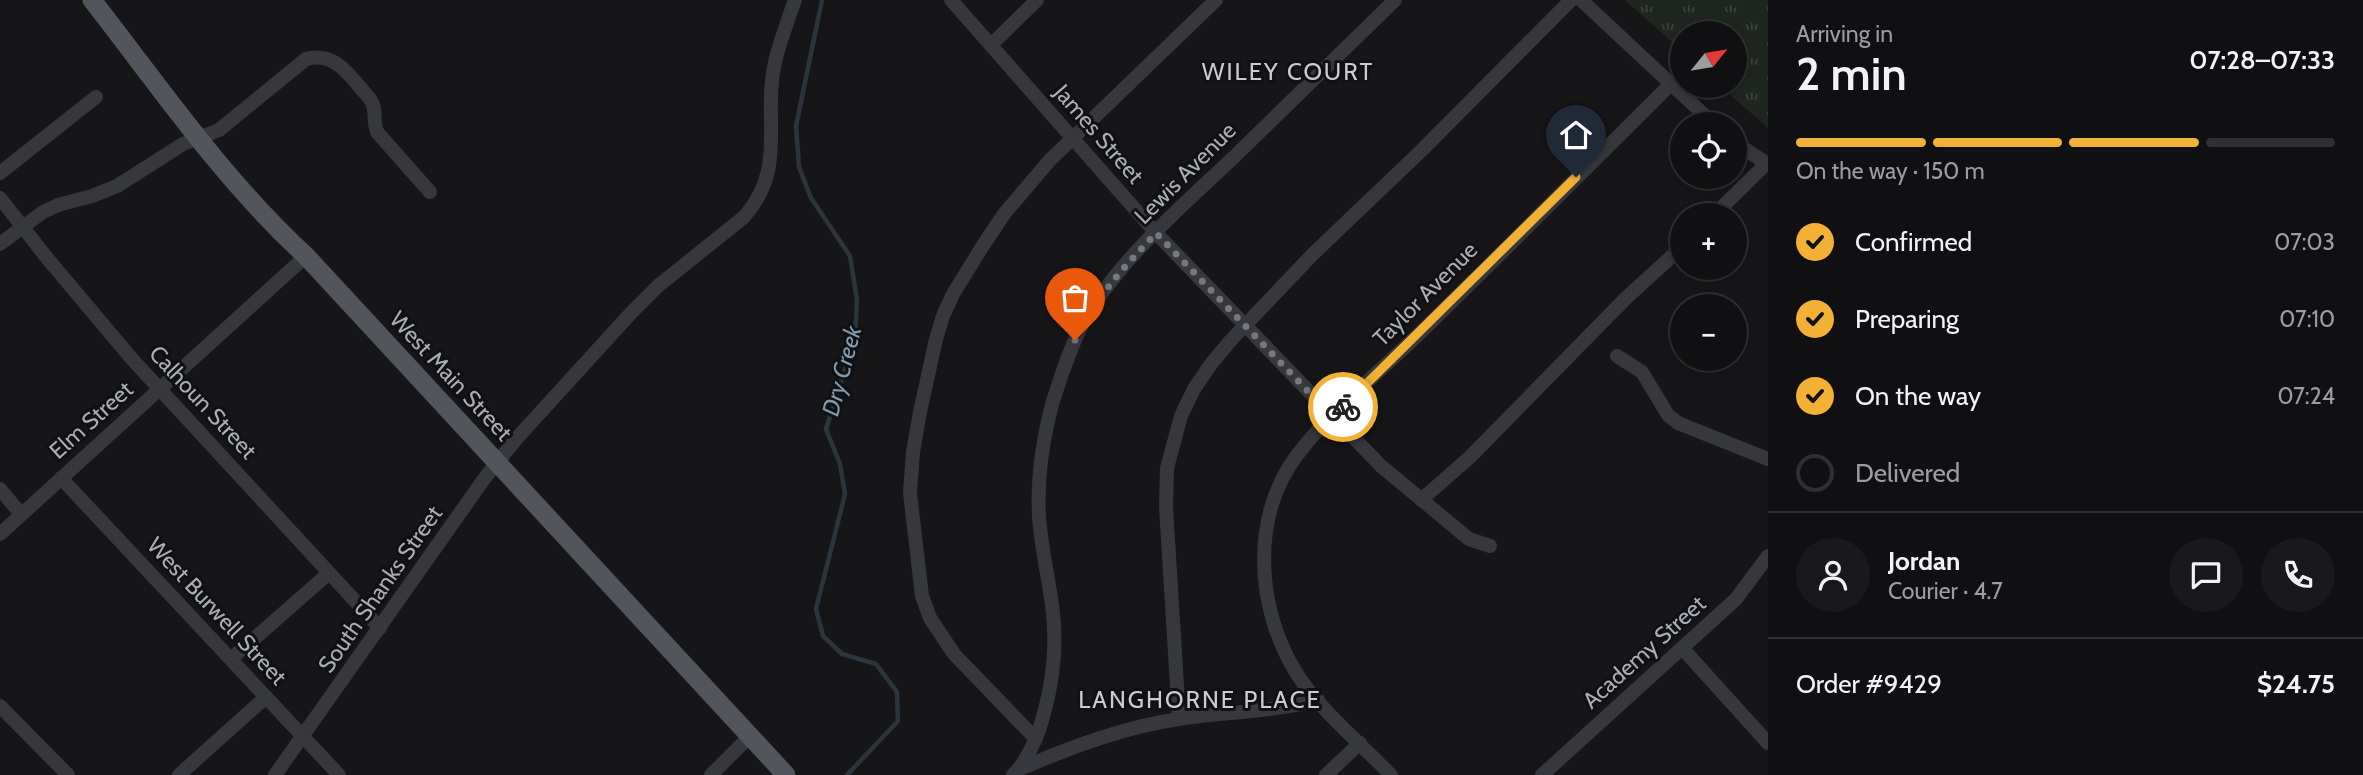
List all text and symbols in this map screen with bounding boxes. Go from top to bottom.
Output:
text: Arriving in [1796,20,1893,48]
north arrow [1670,21,1746,98]
map controls [1670,21,1747,371]
text: 07:28–07:33 [2189,44,2335,76]
text: 2 min [1796,46,1907,102]
district label: WILEY COURT [1202,57,1374,86]
street label: James Street [1048,78,1150,190]
pin [1546,105,1606,177]
button: locate [1670,112,1747,189]
street label: Lewis Avenue [1128,116,1242,230]
icon: home [1557,116,1595,154]
text: On the way · 150 m [1796,157,1985,185]
button: + [1670,203,1747,280]
icon: check [1796,223,1834,261]
text: Confirmed [1855,226,1972,258]
text: 07:03 [2274,228,2335,256]
street label: Taylor Avenue [1367,236,1483,352]
pin [1045,268,1105,340]
icon: bag [1056,279,1094,317]
button: − [1670,294,1747,371]
icon: check [1796,300,1834,338]
text: Preparing [1855,303,1959,335]
street label: West Main Street [384,305,518,447]
text: 07:10 [2279,305,2335,333]
water label: Dry Creek [816,322,868,419]
street label: Calhoun Street [143,339,263,465]
courier [1308,372,1378,442]
street label: Elm Street [43,375,139,465]
icon: check [1796,377,1834,415]
text: On the way [1855,380,1981,412]
text: 07:24 [2278,382,2335,410]
icon: bike [1324,388,1362,426]
text: Delivered [1855,457,1960,489]
street label: South Shanks Street [312,500,448,678]
street label: West Burwell Street [141,531,293,691]
button: person [1796,538,1870,612]
button: chat [2169,538,2243,612]
button: phone [2261,538,2335,612]
text: Jordan [1888,545,1960,577]
text: Courier · 4.7 [1888,577,2003,605]
street label: Academy Street [1577,589,1711,714]
text: Order #9429 [1796,668,1942,700]
text: $24.75 [2257,668,2335,700]
district label: LANGHORNE PLACE [1078,685,1322,714]

